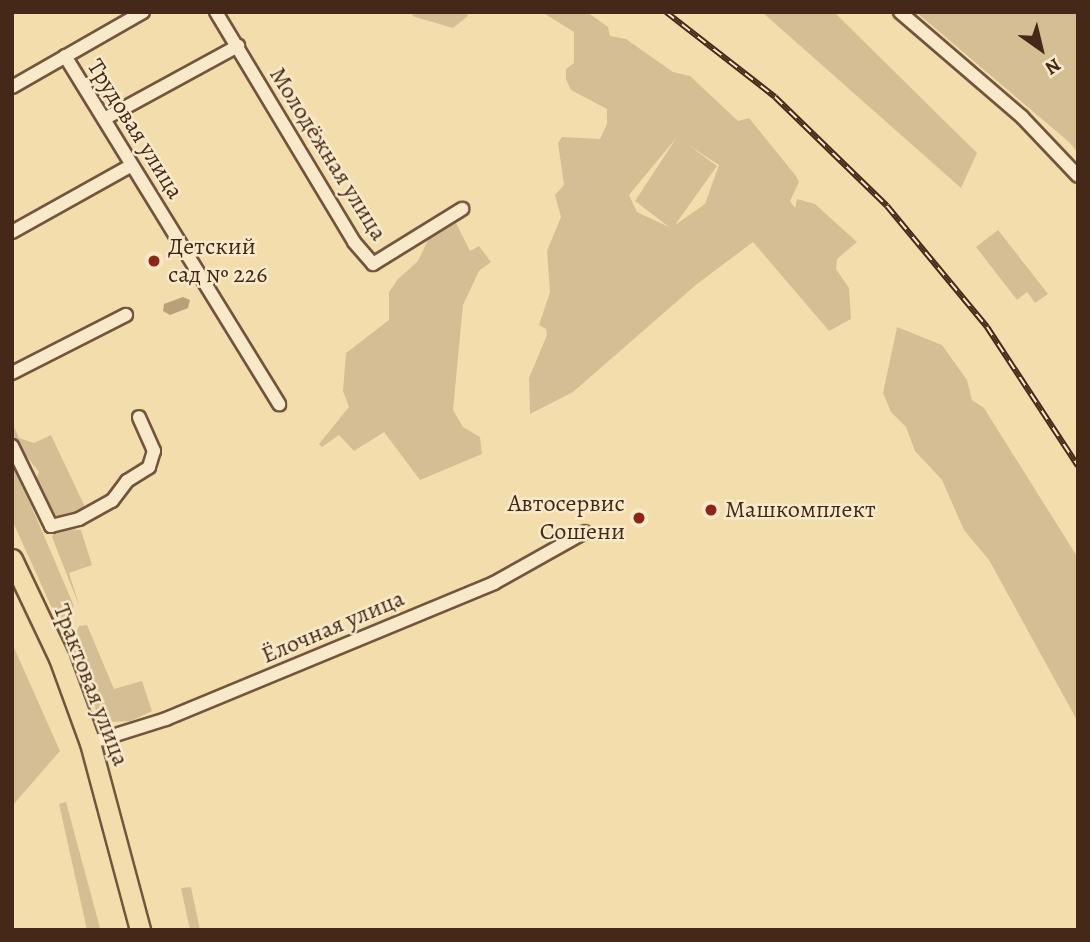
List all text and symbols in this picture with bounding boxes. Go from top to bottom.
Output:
north arrow [1006,14,1076,84]
text: N [1040,52,1066,81]
street label: Трудовая улица [81,54,189,204]
street label: Молодёжная улица [263,62,393,246]
place label: Детский сад № 226 [168,233,267,289]
marker: Детский сад № 226 [146,253,162,269]
place label: Автосервис Сошени [508,490,625,546]
place label: Машкомплект [725,496,876,524]
marker: Машкомплект [703,502,719,518]
marker: Автосервис Сошени [631,510,647,526]
street label: Ёлочная улица [257,584,409,670]
street label: Трактовая улица [47,600,135,770]

